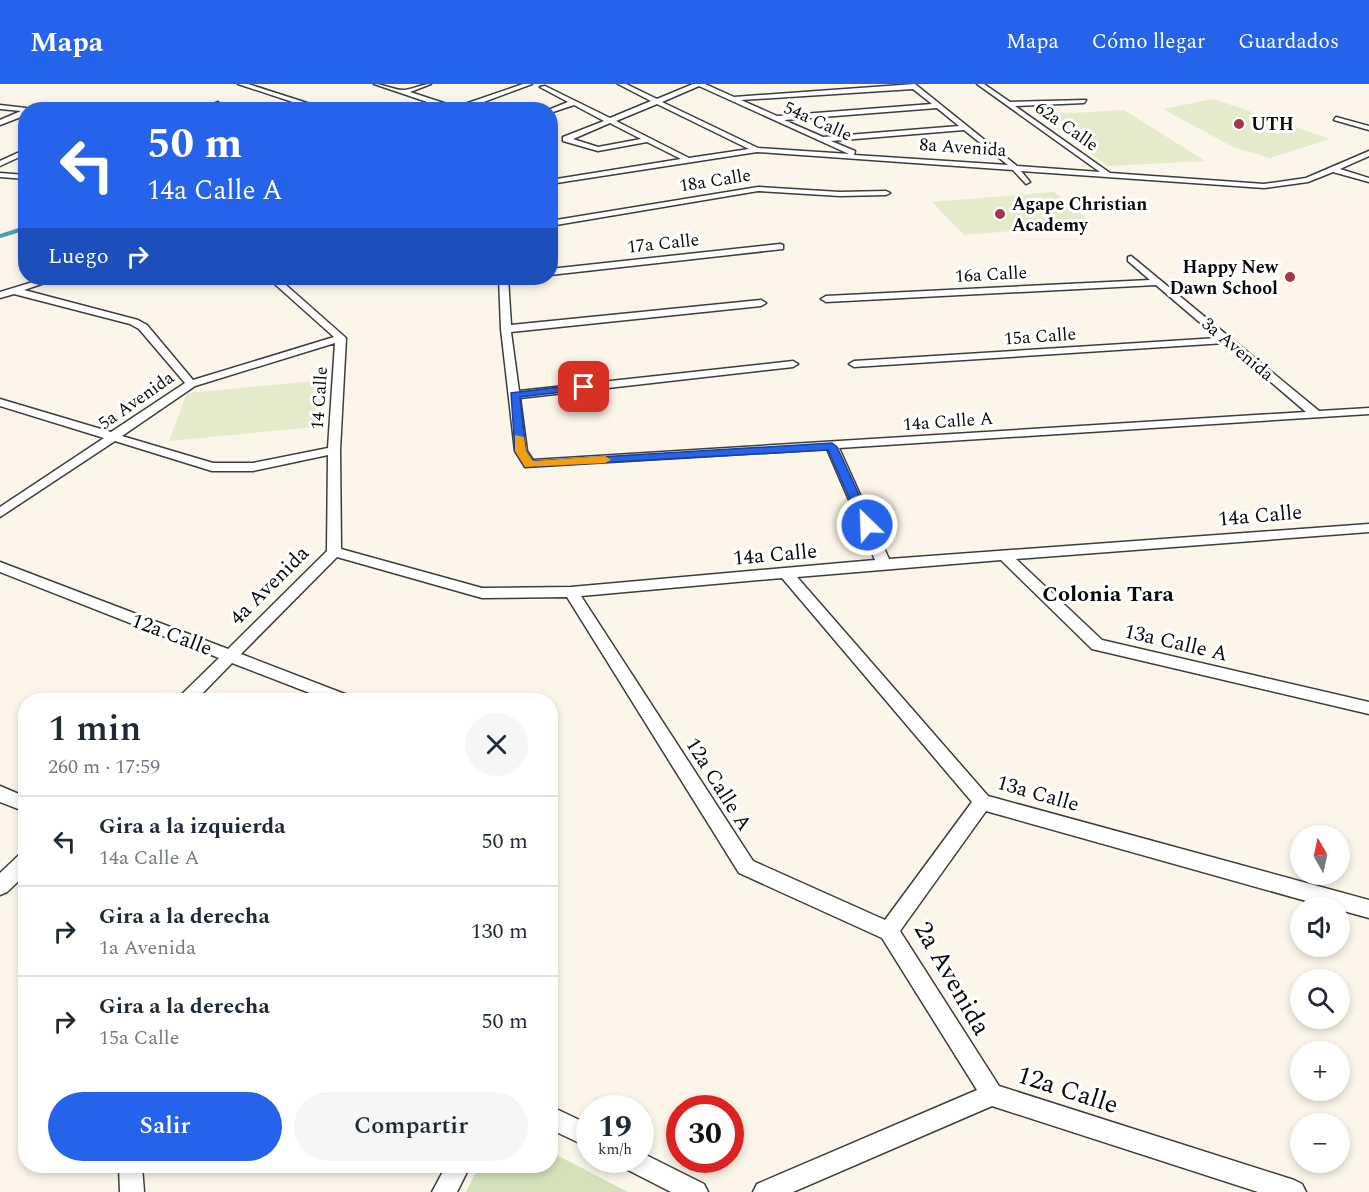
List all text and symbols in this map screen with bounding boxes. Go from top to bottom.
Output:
text: Mapa [30,21,103,64]
text: Mapa [1006,26,1059,58]
text: Cómo llegar [1092,26,1205,58]
text: Guardados [1238,26,1339,58]
street label: 54a Calle [779,94,856,149]
street label: 62a Calle [1029,95,1104,158]
place label: UTH [1251,111,1294,138]
text: 50 m [147,113,242,176]
marker: UTH [1232,117,1246,131]
icon: left [48,126,126,204]
street label: 8a Avenida [918,131,1008,164]
street label: 18a Calle [677,161,753,199]
text: 14a Calle A [147,170,283,212]
place label: Agape Christian Academy [1012,191,1148,239]
marker: Agape Christian Academy [993,207,1007,221]
street label: 17a Calle [626,226,700,261]
text: Luego [48,240,109,273]
icon: right [121,240,154,273]
place label: Happy New Dawn School [1169,254,1279,302]
street label: 16a Calle [954,259,1028,290]
marker: Happy New Dawn School [1283,270,1297,284]
street label: 3a Avenida [1196,311,1280,388]
street label: 15a Calle [1003,321,1077,352]
pin [558,361,609,412]
street label: 5a Avenida [93,364,180,437]
street label: 14 Calle [304,365,335,431]
icon: arrive [567,370,600,403]
street label: 14a Calle A [902,405,994,438]
position arrow [835,493,899,557]
street label: 14a Calle [1217,496,1304,536]
street label: 14a Calle [732,535,819,575]
street label: 4a Avenida [222,538,318,633]
district label: Colonia Tara [1042,578,1174,611]
street label: 12a Calle [126,605,217,665]
street label: 13a Calle A [1121,616,1231,670]
text: 1 min [48,702,141,757]
button: close [465,713,528,776]
street label: 12a Calle A [677,731,760,838]
text: 260 m · 17:59 [48,752,160,782]
street label: 13a Calle [993,767,1083,821]
text: Gira a la izquierda [99,810,286,843]
icon: left [48,825,81,858]
text: 50 m [482,825,528,858]
north arrow [1290,825,1350,885]
map controls [1290,825,1350,1173]
text: 14a Calle A [99,843,199,873]
button: sound [1290,897,1350,957]
text: Gira a la derecha [99,900,270,933]
street label: 2a Avenida [903,914,1001,1043]
icon: right [48,915,81,948]
text: 130 m [471,915,528,948]
text: 1a Avenida [99,933,196,963]
button: search [1290,969,1350,1029]
text: Gira a la derecha [99,990,270,1023]
icon: right [48,1005,81,1038]
text: 50 m [482,1005,528,1038]
text: 15a Calle [99,1023,179,1053]
button: + [1290,1041,1350,1101]
street label: 12a Calle [1012,1055,1124,1125]
button: Salir [48,1092,282,1161]
button: Compartir [294,1092,528,1161]
speed limit sign: 30 [666,1095,744,1173]
text: 19 [598,1104,632,1150]
button: − [1290,1113,1350,1173]
text: km/h [598,1138,632,1161]

